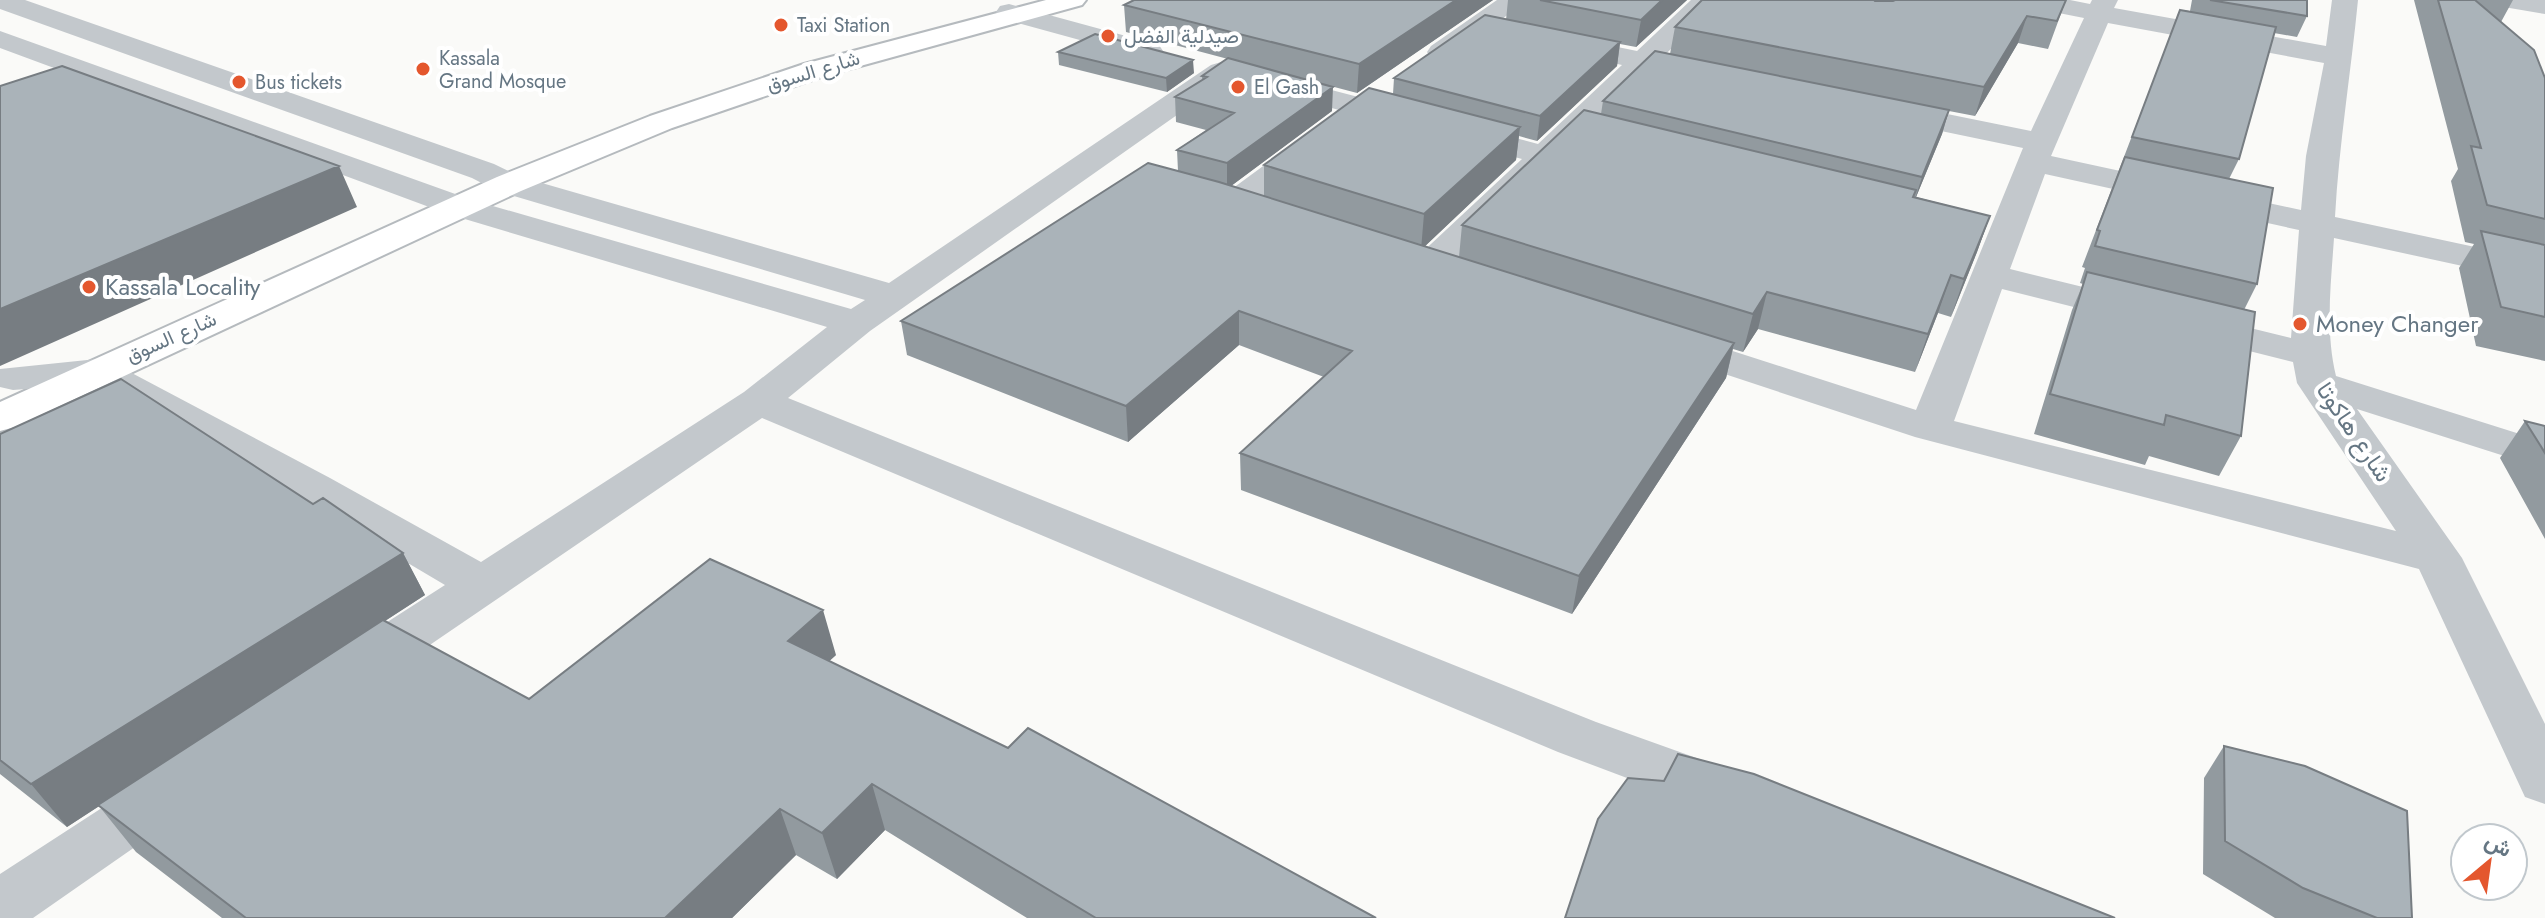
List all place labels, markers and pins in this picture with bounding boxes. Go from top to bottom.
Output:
place label: Taxi Station [797,11,890,40]
marker: Taxi Station [772,16,790,34]
place label: صيدلية الفضل [1124,22,1239,51]
marker: صيدلية الفضل [1099,27,1117,45]
place label: Kassala Grand Mosque [439,44,566,96]
marker: Kassala Grand Mosque [414,60,432,78]
place label: Bus tickets [255,68,342,97]
marker: Bus tickets [230,73,248,91]
place label: El Gash [1254,73,1319,102]
marker: El Gash [1229,78,1247,96]
place label: Kassala Locality [105,269,261,304]
marker: Kassala Locality [80,278,98,296]
place label: Money Changer [2316,306,2479,341]
marker: Money Changer [2291,315,2309,333]

